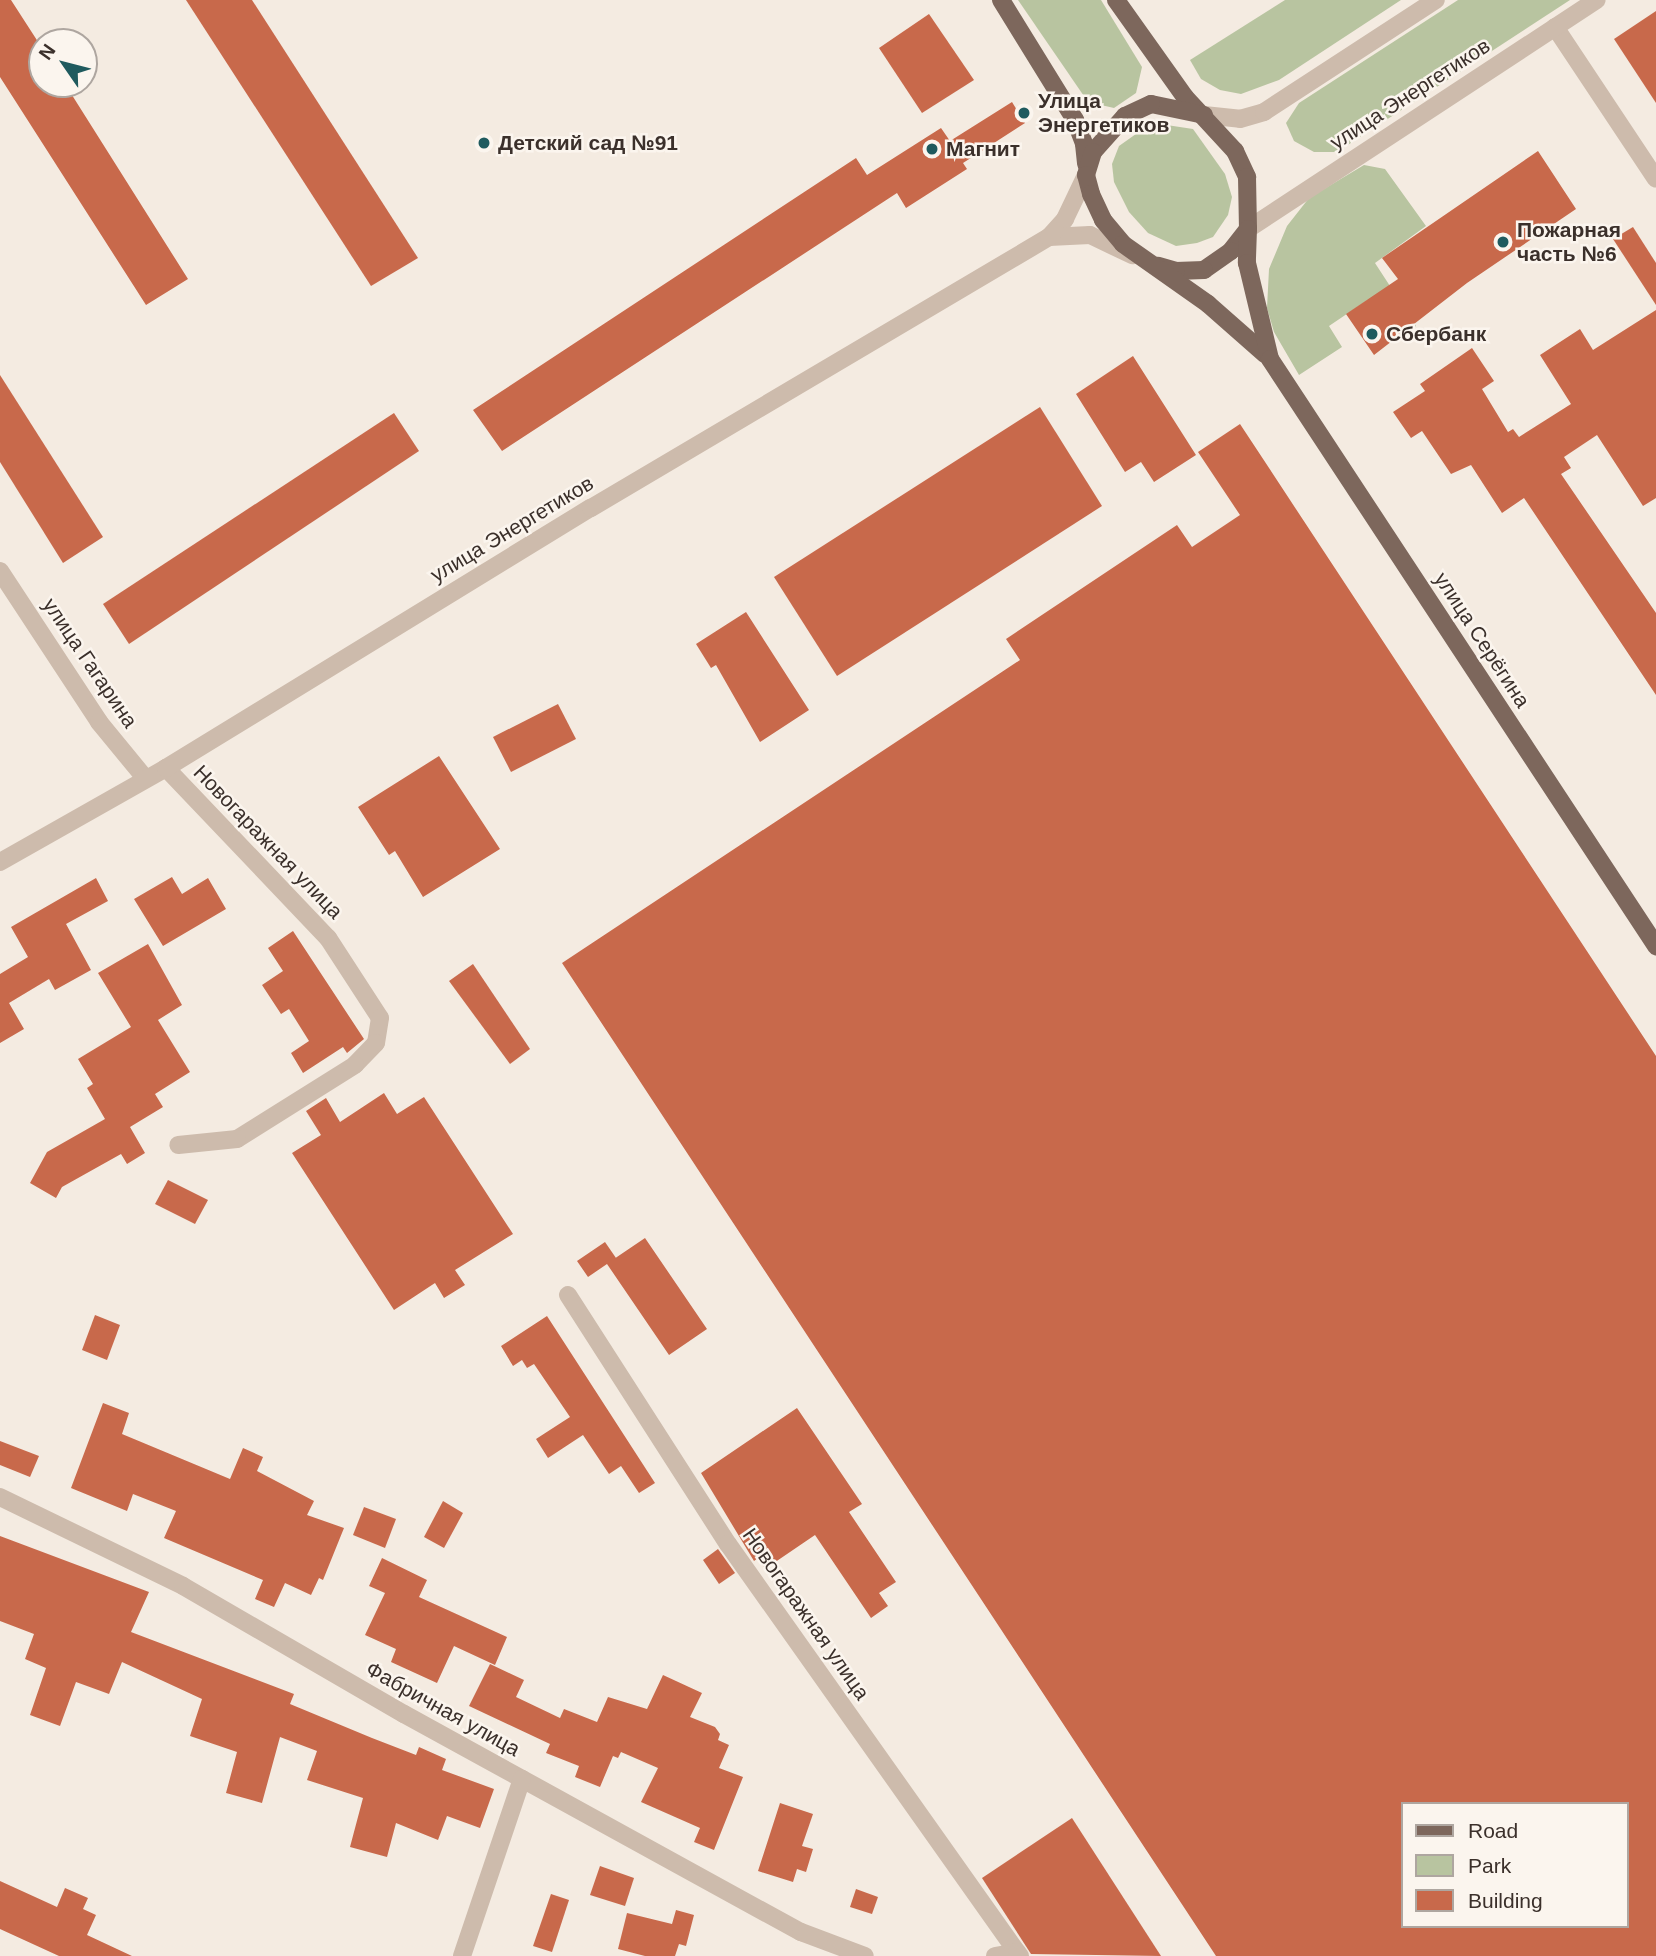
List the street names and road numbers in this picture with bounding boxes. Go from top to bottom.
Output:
street label: улица Энергетиков [1325,33,1495,155]
street label: улица Энергетиков [426,470,598,588]
street label: улица Серёгина [1429,568,1535,712]
street label: улица Гагарина [37,593,143,733]
street label: Новогаражная улица [188,760,348,924]
street label: Новогаражная улица [737,1523,875,1705]
street label: Фабричная улица [362,1656,524,1762]

